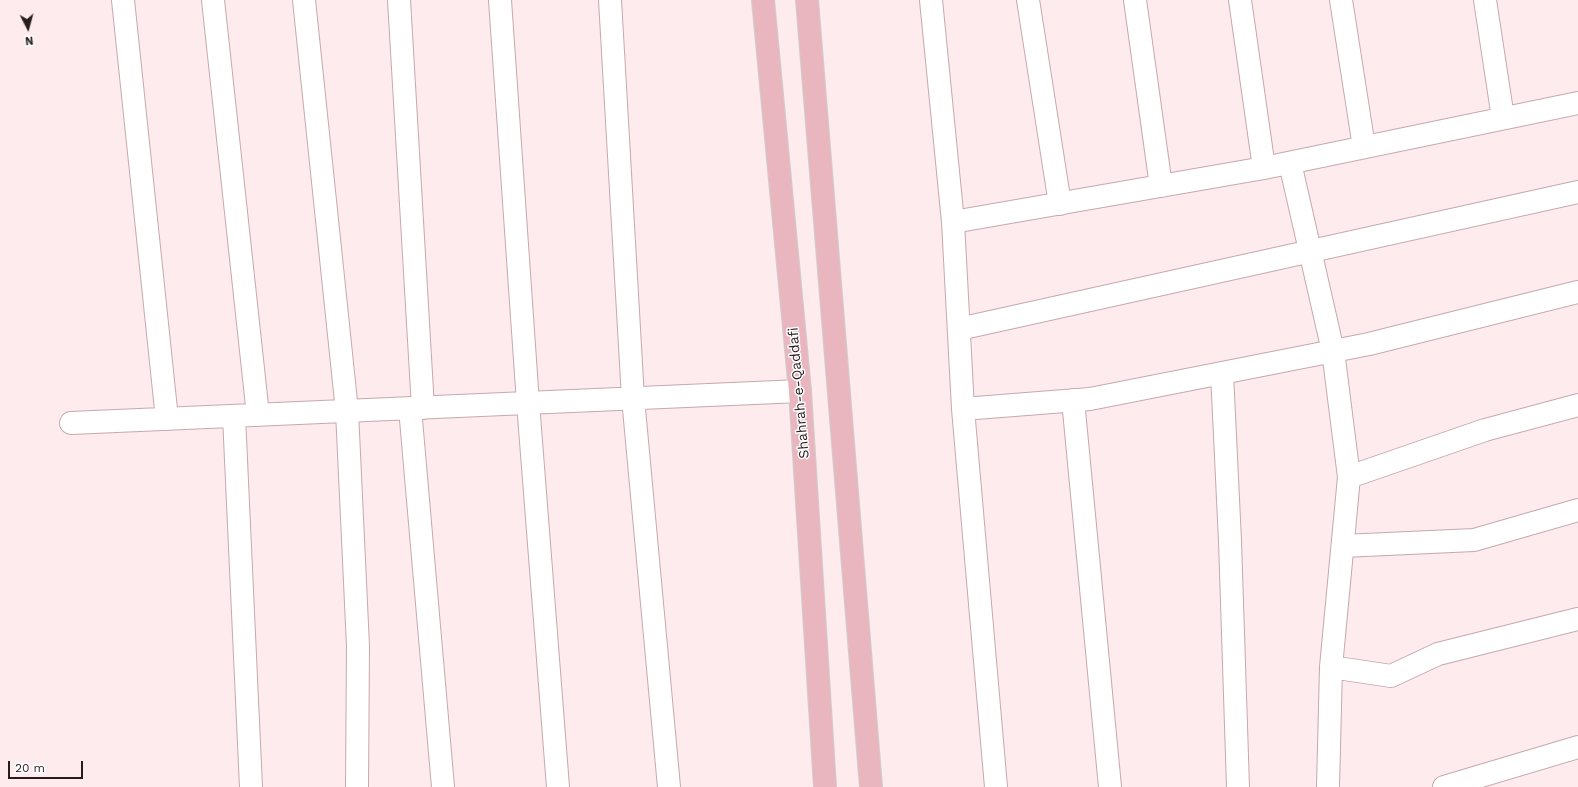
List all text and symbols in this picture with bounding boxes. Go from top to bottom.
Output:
north arrow [8,8,48,48]
text: N [25,34,34,47]
street label: Shahrah-e-Qaddafi [785,327,813,459]
scale bar [10,753,85,779]
text: 20 m [15,761,45,775]

